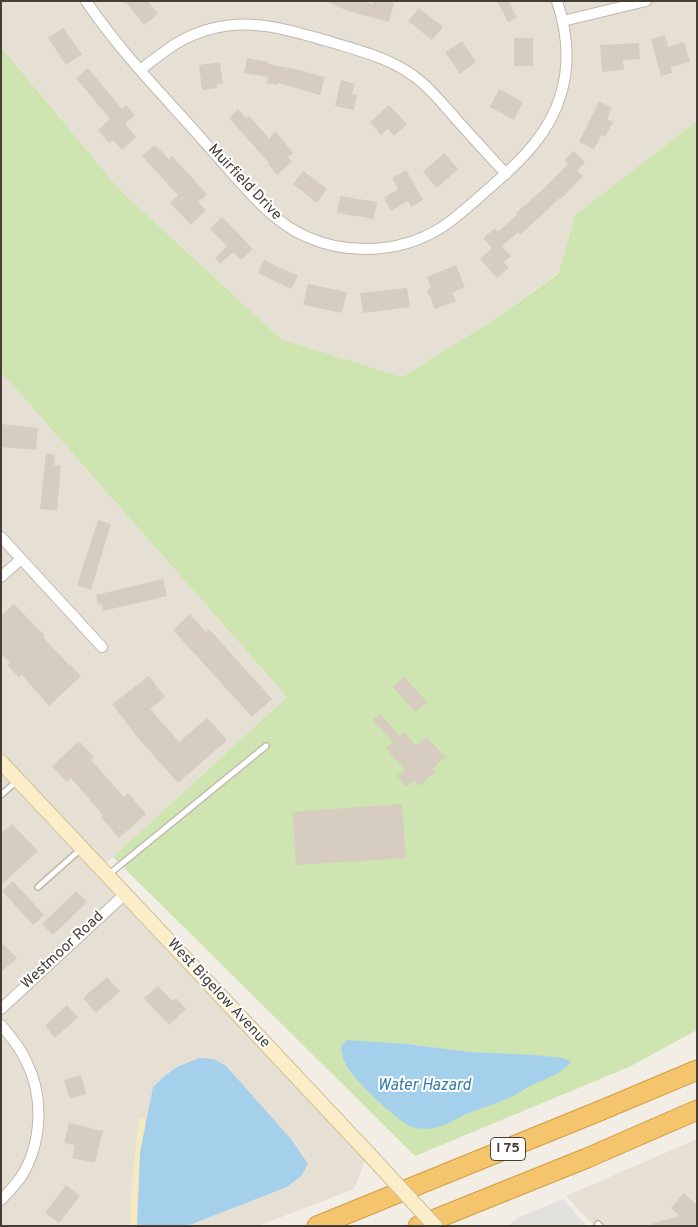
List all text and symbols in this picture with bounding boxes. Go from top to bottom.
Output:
street label: Muirfield Drive [203,141,285,225]
street label: Westmoor Road [18,908,108,994]
street label: West Bigelow Avenue [163,936,273,1052]
water label: Water Hazard [377,1077,471,1097]
road number: I 75 [490,1138,526,1160]

